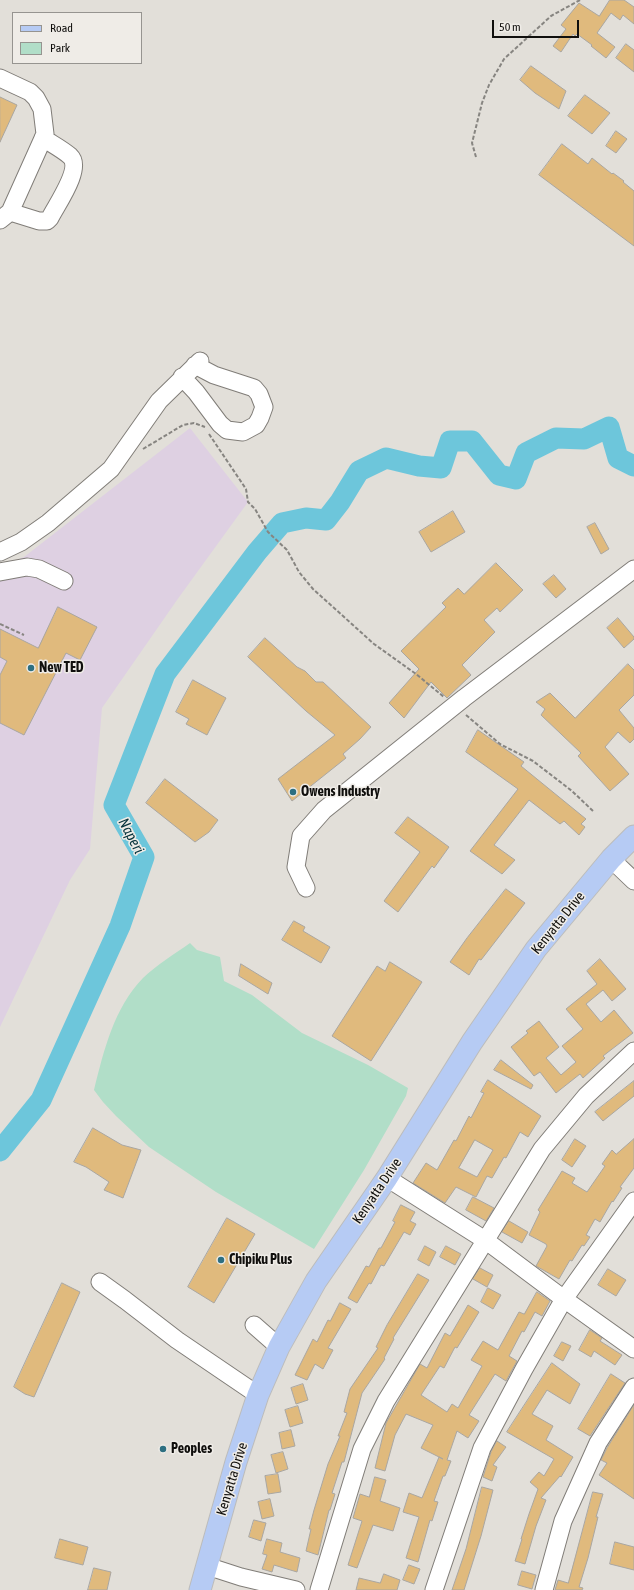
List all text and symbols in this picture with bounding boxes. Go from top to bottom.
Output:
legend [12,12,142,64]
scale bar [494,12,581,38]
text: 50 m [499,20,521,34]
text: Road [50,21,73,35]
text: Park [50,41,70,55]
place label: New TED [39,660,84,676]
marker: New TED [26,663,36,673]
place label: Owens Industry [301,784,380,800]
marker: Owens Industry [288,787,298,797]
water label: Naperi [114,815,148,857]
street label: Kenyatta Drive [528,888,588,958]
street label: Kenyatta Drive [349,1155,405,1227]
place label: Chipiku Plus [229,1252,292,1268]
marker: Chipiku Plus [216,1255,226,1265]
street label: Kenyatta Drive [213,1440,251,1518]
place label: Peoples [171,1441,212,1457]
marker: Peoples [158,1444,168,1454]

